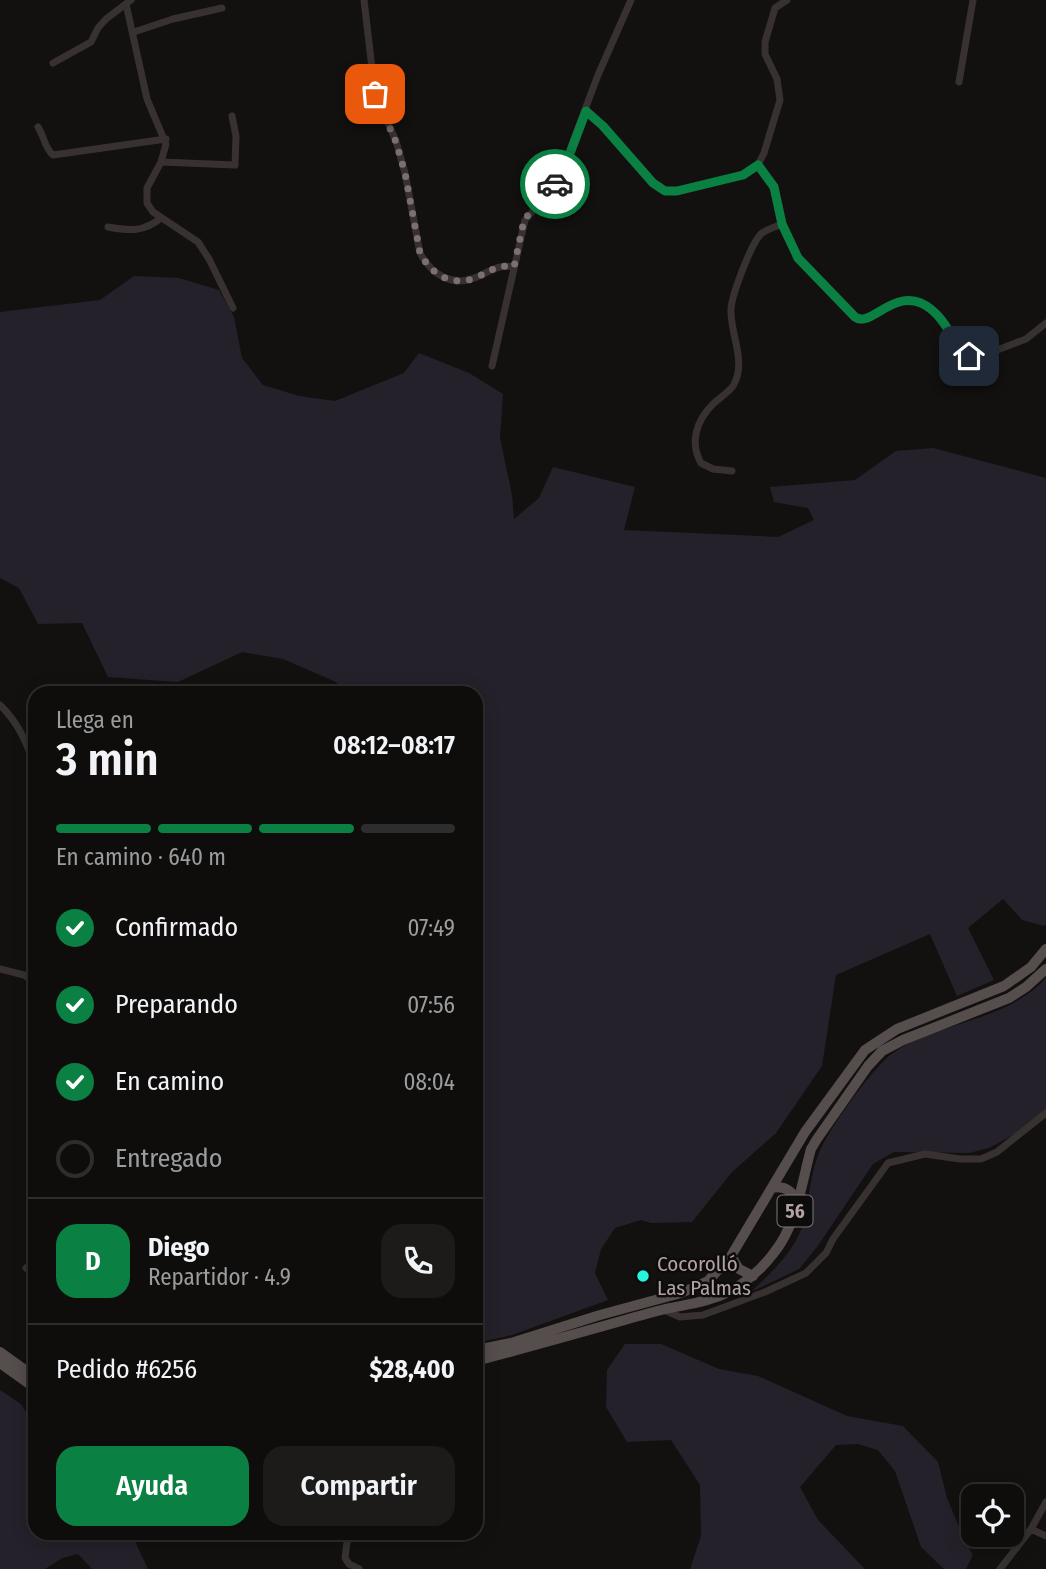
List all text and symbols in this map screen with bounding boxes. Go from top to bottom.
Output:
pin [345,64,405,124]
icon: bag [356,75,394,113]
courier [520,149,590,219]
icon: car [536,165,574,203]
pin [939,326,999,386]
icon: home [950,337,988,375]
text: Llega en [56,706,134,734]
text: 08:12–08:17 [333,730,455,761]
text: 3 min [56,732,159,787]
text: En camino · 640 m [56,843,226,871]
icon: check [56,909,94,947]
text: Confirmado [115,912,238,943]
text: 07:49 [407,914,455,942]
icon: check [56,986,94,1024]
text: Preparando [115,989,238,1020]
text: 07:56 [407,991,455,1019]
icon: check [56,1063,94,1101]
text: En camino [115,1066,224,1097]
text: 08:04 [404,1068,455,1096]
text: Entregado [115,1143,222,1174]
road number: 56 [778,1196,812,1226]
button: phone [381,1224,455,1298]
text: Diego [148,1232,210,1263]
text: D [85,1246,101,1277]
place label: Cocorolló Las Palmas [657,1251,751,1301]
text: Repartidor · 4.9 [148,1263,291,1291]
marker: Cocorolló Las Palmas [635,1268,651,1284]
text: Pedido #6256 [56,1354,197,1385]
text: $28,400 [369,1354,455,1385]
button: Ayuda [56,1446,249,1526]
button: Compartir [263,1446,455,1526]
map controls [961,1484,1024,1547]
button: locate [961,1484,1024,1547]

